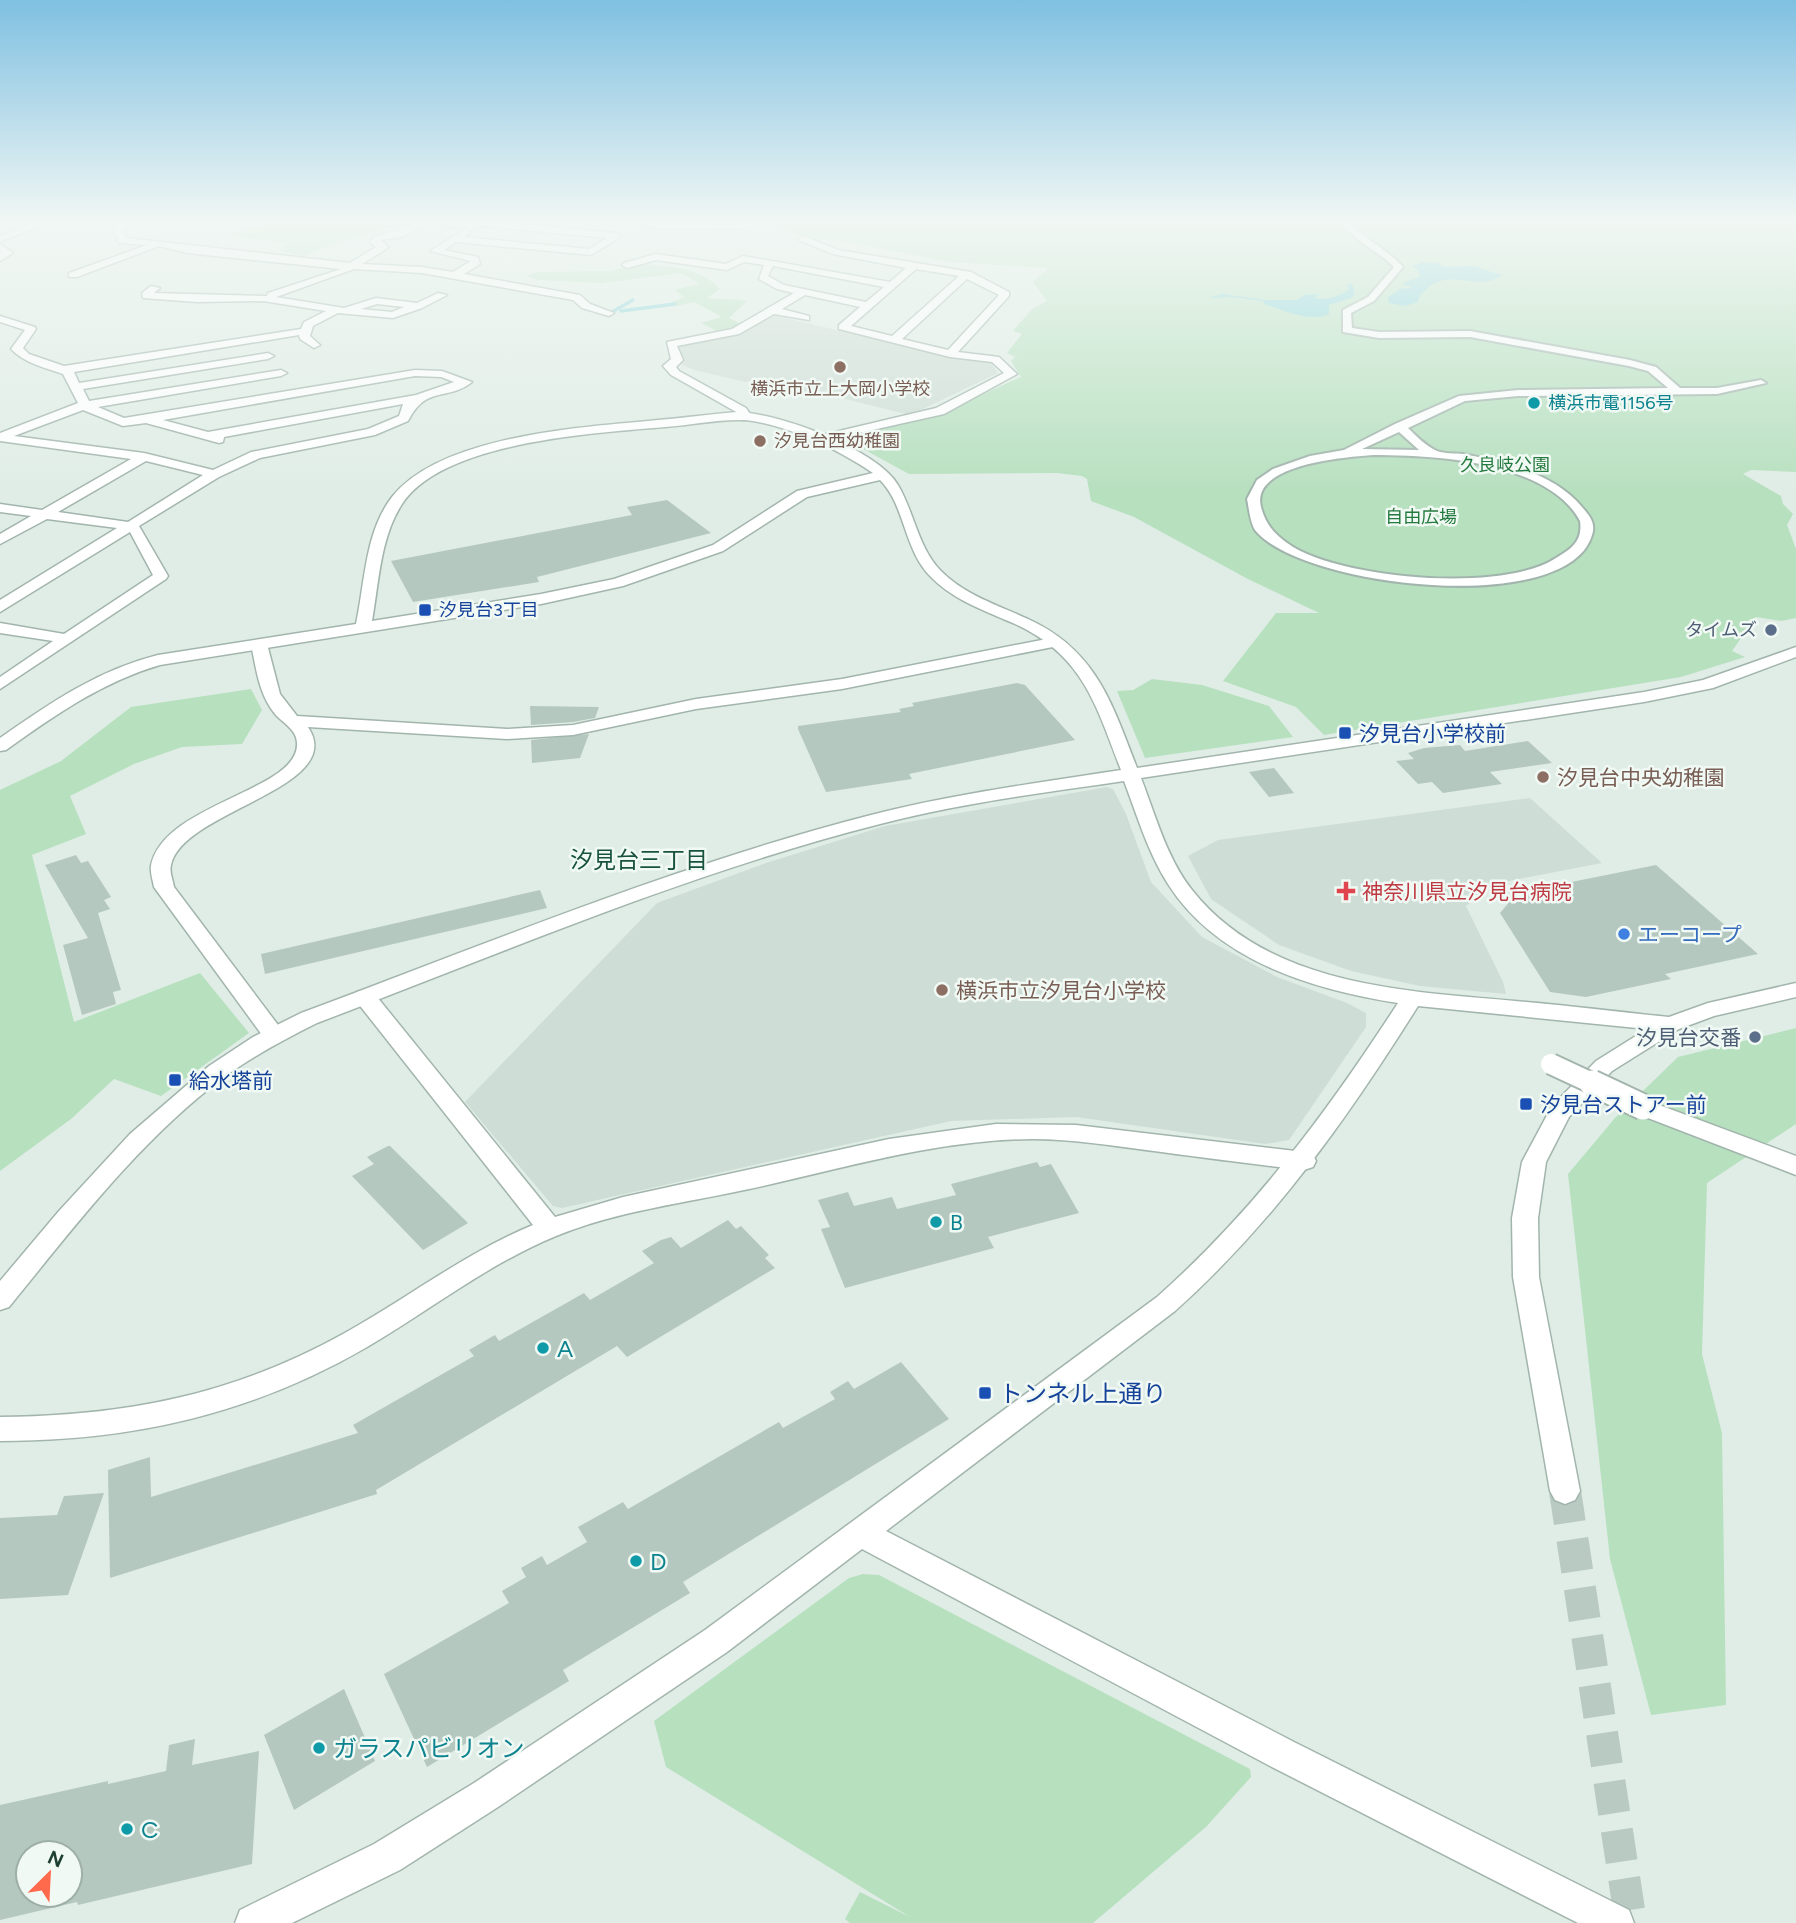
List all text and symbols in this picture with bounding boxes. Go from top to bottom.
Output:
marker: 横浜市立上大岡小学校 [832,359,848,375]
place label: 横浜市立上大岡小学校 [750,378,930,400]
place label: 横浜市電1156号 [1548,392,1673,414]
marker: 横浜市電1156号 [1526,395,1542,411]
place label: 汐見台西幼稚園 [774,430,900,452]
marker: 汐見台西幼稚園 [752,433,768,449]
park label: 久良岐公園 [1460,454,1550,476]
park label: 自由広場 [1385,506,1457,528]
place label: 汐見台3丁目 [439,599,539,621]
marker: 汐見台3丁目 [417,602,433,618]
place label: タイムズ [1685,619,1757,641]
marker: タイムズ [1763,622,1779,638]
place label: 汐見台小学校前 [1359,721,1506,746]
marker: 汐見台小学校前 [1337,725,1353,741]
place label: 汐見台中央幼稚園 [1557,765,1725,790]
marker: 汐見台中央幼稚園 [1535,769,1551,785]
district label: 汐見台三丁目 [570,846,708,874]
place label: 神奈川県立汐見台病院 [1362,879,1572,904]
marker: 神奈川県立汐見台病院 [1336,881,1356,901]
place label: エーコープ [1638,922,1742,947]
marker: エーコープ [1616,926,1632,942]
place label: 横浜市立汐見台小学校 [956,978,1166,1003]
marker: 横浜市立汐見台小学校 [934,982,950,998]
place label: 汐見台交番 [1636,1025,1741,1050]
marker: 汐見台交番 [1747,1029,1763,1045]
place label: 給水塔前 [189,1068,273,1093]
marker: 給水塔前 [167,1072,183,1088]
place label: 汐見台ストアー前 [1540,1092,1707,1117]
marker: 汐見台ストアー前 [1518,1096,1534,1112]
place label: B [950,1210,963,1235]
marker: B [928,1214,944,1230]
place label: A [557,1334,574,1363]
marker: A [535,1340,551,1356]
place label: トンネル上通り [999,1379,1167,1408]
marker: トンネル上通り [977,1385,993,1401]
place label: D [650,1547,667,1576]
marker: D [628,1553,644,1569]
place label: ガラスパビリオン [333,1734,525,1763]
marker: ガラスパビリオン [311,1740,327,1756]
place label: C [141,1815,158,1844]
marker: C [119,1821,135,1837]
north arrow [14,1839,84,1909]
text: N [44,1845,67,1872]

